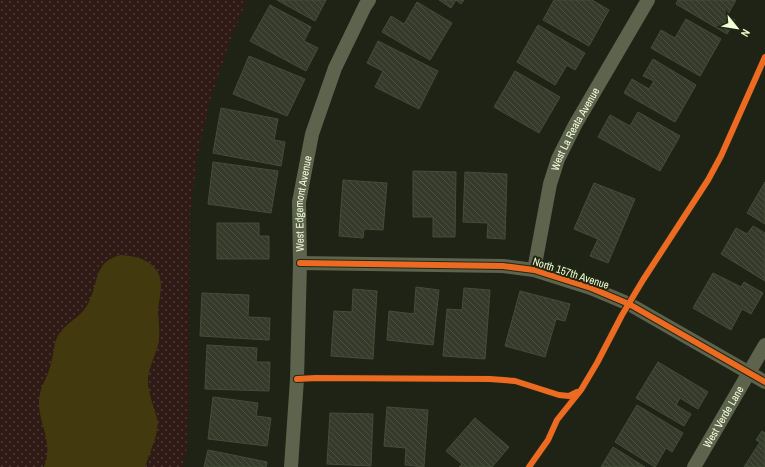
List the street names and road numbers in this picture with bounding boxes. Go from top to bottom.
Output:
street label: West La Reata Avenue [548,85,602,172]
street label: West Edgemont Avenue [292,154,315,252]
street label: North 157th Avenue [531,254,611,292]
street label: West Verde Lane [700,383,747,450]

